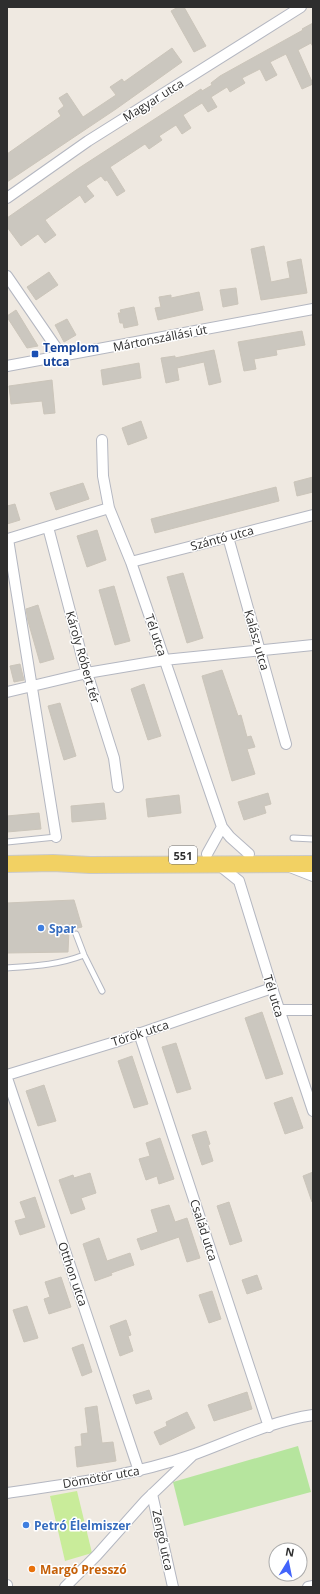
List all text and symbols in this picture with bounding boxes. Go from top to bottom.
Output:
street label: Magyar utca [119,75,187,125]
street label: Mártonszállási út [112,321,208,355]
place label: Templom utca [43,339,99,370]
marker: Templom utca [30,349,40,359]
street label: Szántó utca [188,521,256,555]
street label: Kalász utca [240,608,274,672]
street label: Károly Róbert tér [62,609,104,705]
street label: Tél utca [141,612,171,658]
road number: 551 [169,846,197,864]
place label: Spar [49,920,76,937]
marker: Spar [36,923,46,933]
street label: Tél utca [260,973,288,1019]
street label: Török utca [109,1016,171,1050]
street label: Család utca [186,1197,222,1263]
street label: Otthon utca [54,1240,92,1308]
street label: Dömötör utca [61,1462,141,1492]
street label: Zengő utca [148,1508,178,1572]
place label: Petró Élelmiszer [34,1517,131,1534]
marker: Petró Élelmiszer [21,1520,31,1530]
north arrow [268,1542,308,1582]
text: N [284,1543,296,1560]
place label: Margó Presszó [40,1561,127,1578]
marker: Margó Presszó [27,1564,37,1574]

